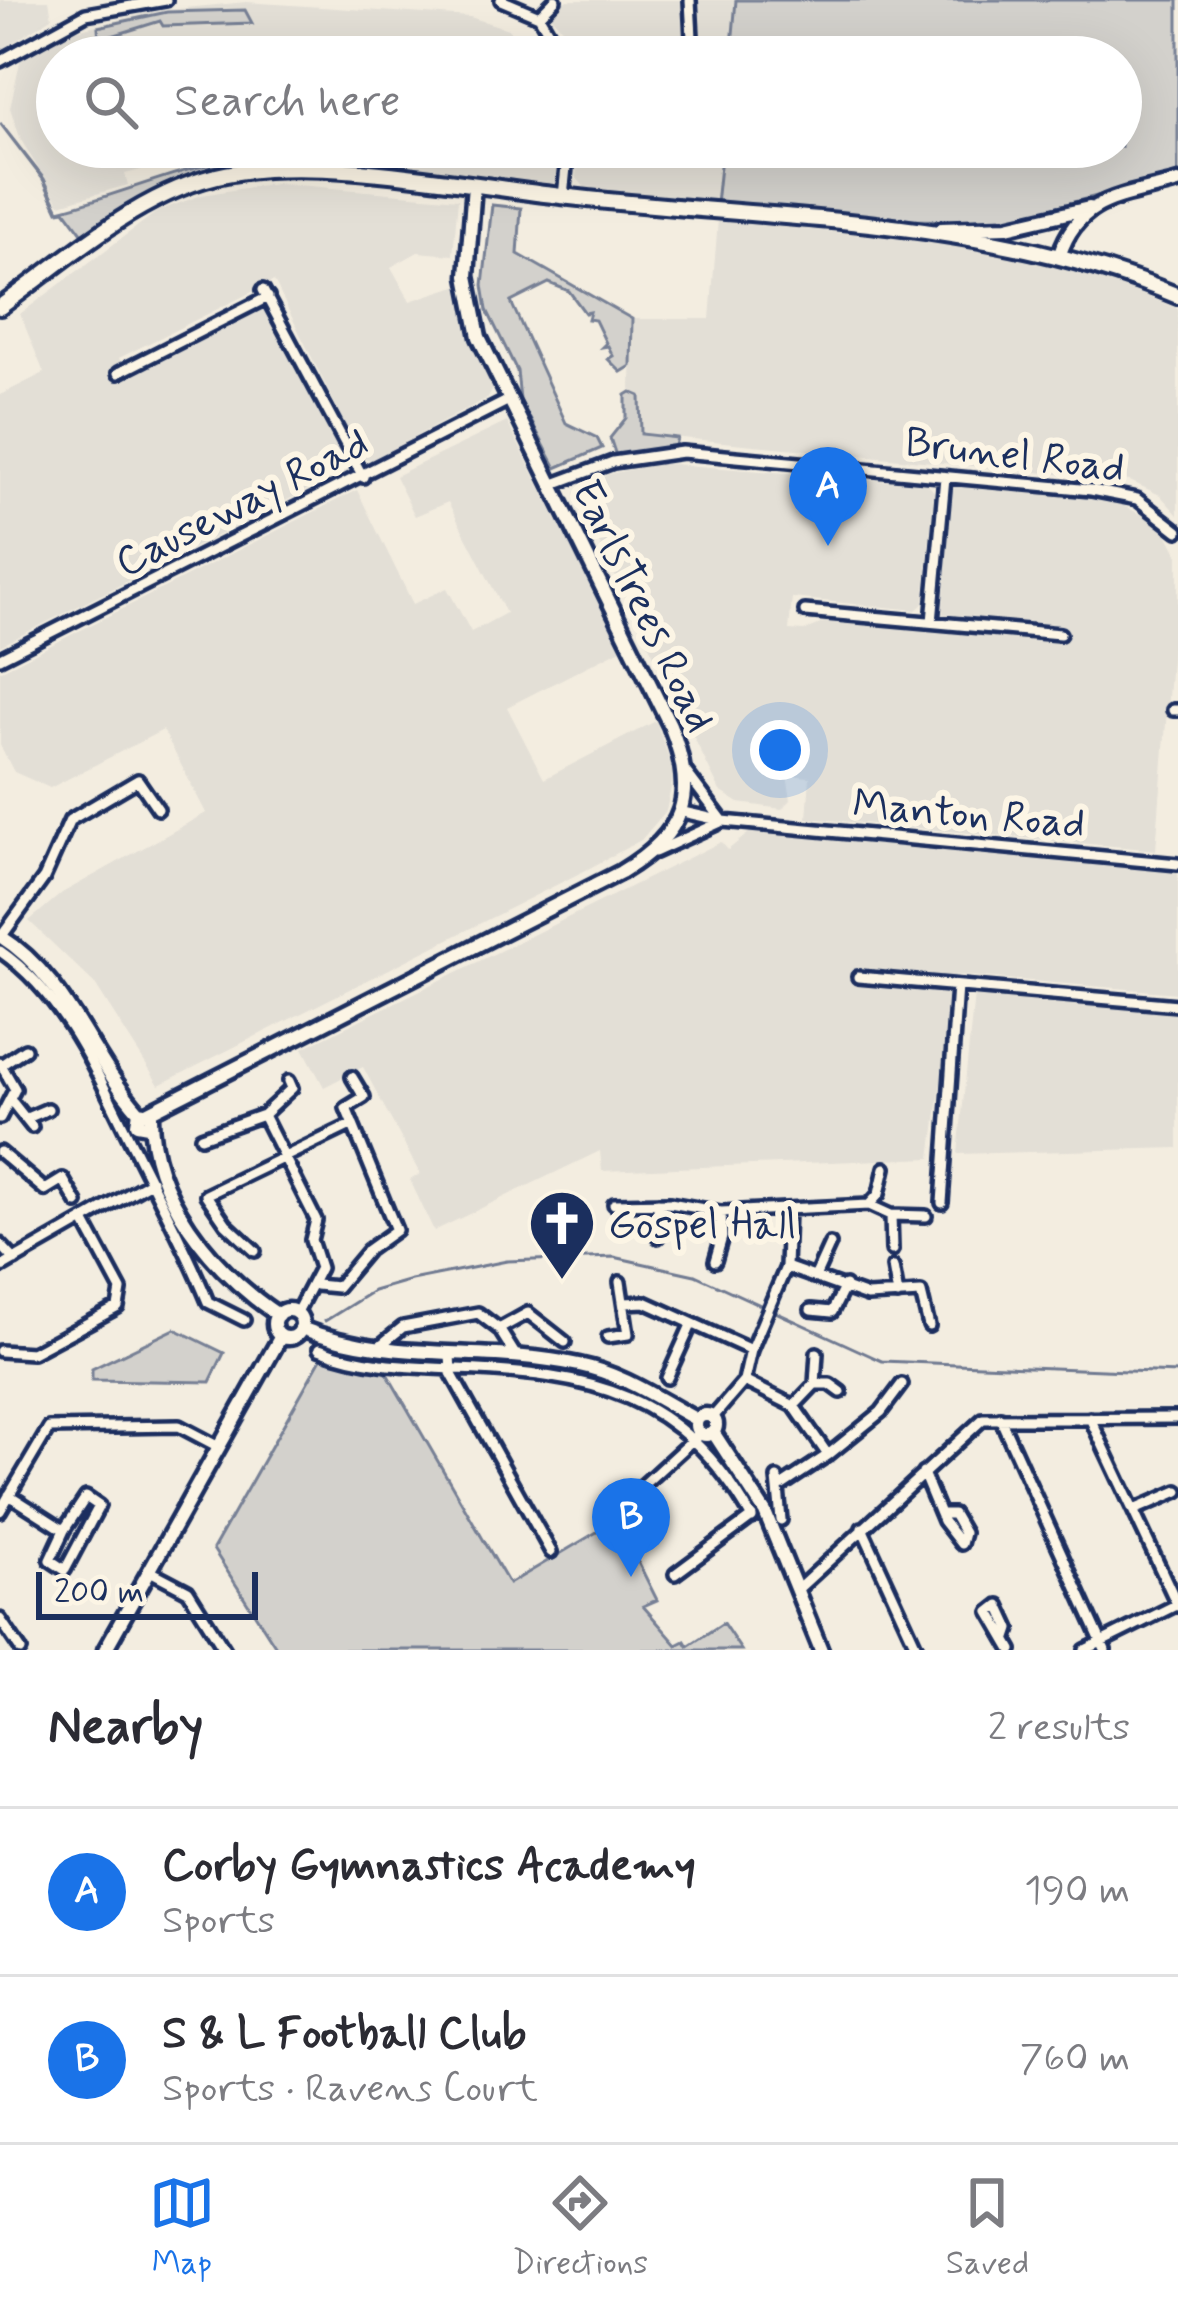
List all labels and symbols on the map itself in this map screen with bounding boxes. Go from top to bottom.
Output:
street label: Brunel Road [902,416,1127,497]
street label: Causeway Road [107,417,379,592]
pin: A [789,447,867,546]
street label: EarlsTrees Road [557,471,727,742]
your location [750,720,810,780]
street label: Manton Road [850,778,1087,853]
church icon: Gospel Hall [527,1188,597,1282]
place label: Gospel Hall [608,1199,797,1254]
pin: B [592,1478,670,1577]
scale bar [36,1566,258,1619]

